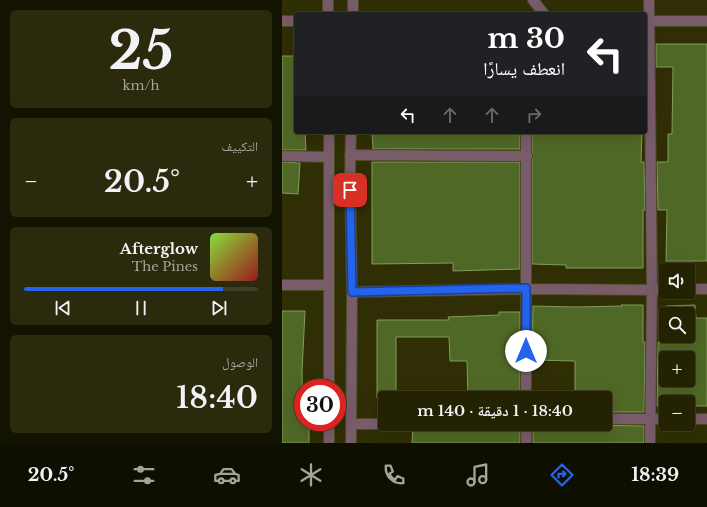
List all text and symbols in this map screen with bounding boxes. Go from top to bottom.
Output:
text: 25 [109,19,173,83]
text: 30 m [488,21,565,56]
icon: left [579,28,631,80]
text: انعطف يسارًا [483,58,565,80]
text: km/h [123,77,159,94]
icon: left [397,104,419,126]
icon: ahead [439,104,461,126]
icon: ahead [481,104,503,126]
icon: right [523,104,545,126]
text: التكييف [222,138,258,155]
text: 20.5° [104,163,180,200]
text: − [24,168,38,195]
text: + [246,168,258,195]
pin [333,173,367,207]
icon: arrive [339,179,361,201]
text: Afterglow [120,239,198,258]
text: The Pines [132,258,198,275]
map controls [659,263,695,431]
button: sound [659,263,695,299]
icon: previous [52,297,74,319]
icon: pause [130,297,152,319]
icon: next [208,297,230,319]
button: search [659,307,695,343]
position arrow [505,330,547,372]
button: + [659,351,695,387]
text: الوصول [222,354,258,371]
text: 18:40 [176,379,258,416]
speed limit sign: 30 [294,379,346,431]
button: − [659,395,695,431]
text: 18:40 · 1 دقيقة · 140 m [417,401,573,420]
icon: filters [130,461,158,489]
icon: car [213,461,241,489]
icon: climate [297,461,325,489]
icon: phone [380,461,408,489]
icon: music [464,461,492,489]
icon: directions [548,461,576,489]
text: 20.5° [28,464,74,486]
text: 18:39 [631,464,679,486]

